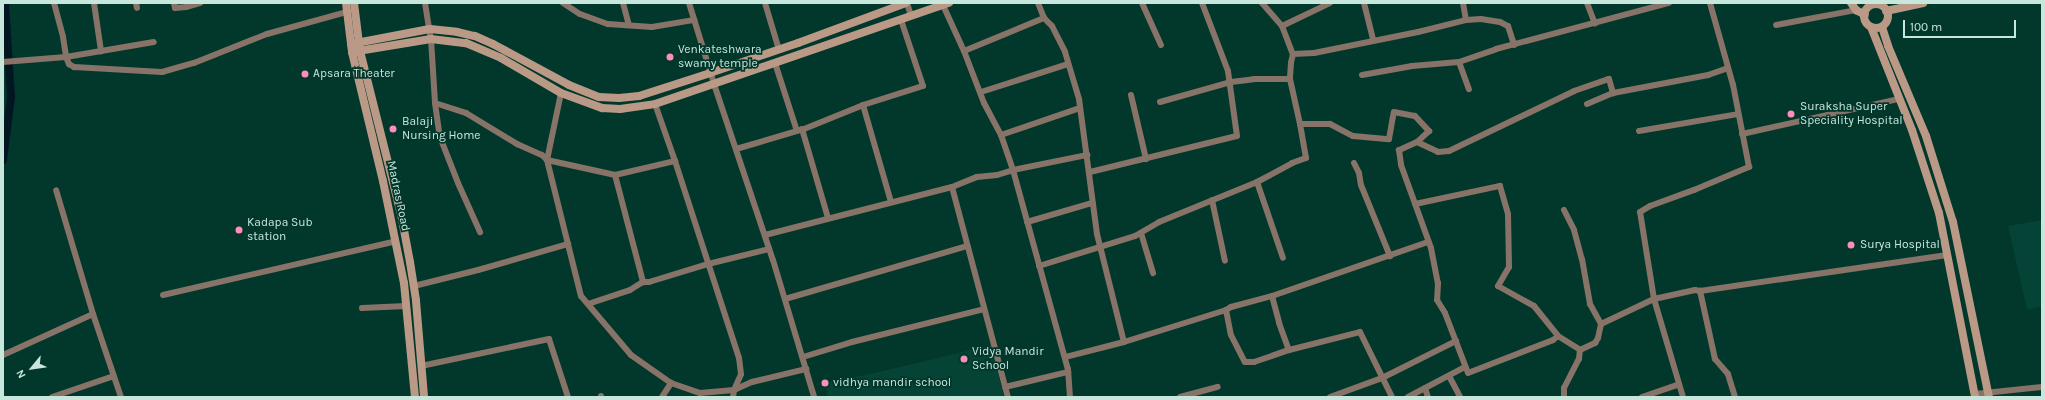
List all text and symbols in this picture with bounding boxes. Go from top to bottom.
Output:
scale bar [1905,12,2018,38]
text: 100 m [1910,20,1942,34]
place label: Venkateshwara swamy temple [678,43,762,71]
marker: Venkateshwara swamy temple [665,52,675,62]
place label: Apsara Theater [313,67,395,81]
marker: Apsara Theater [300,69,310,79]
place label: Suraksha Super Speciality Hospital [1800,100,1903,128]
marker: Suraksha Super Speciality Hospital [1785,108,1797,120]
place label: Balaji Nursing Home [402,115,481,143]
marker: Balaji Nursing Home [387,123,399,135]
street label: Madras Road [384,159,412,233]
place label: Kadapa Sub station [247,216,313,244]
marker: Kadapa Sub station [234,225,244,235]
place label: Surya Hospital [1860,238,1940,252]
marker: Surya Hospital [1845,239,1857,251]
place label: Vidya Mandir School [972,345,1044,373]
north arrow [12,348,52,388]
marker: Vidya Mandir School [959,354,969,364]
text: N [13,367,29,381]
place label: vidhya mandir school [833,376,951,390]
marker: vidhya mandir school [820,378,830,388]

